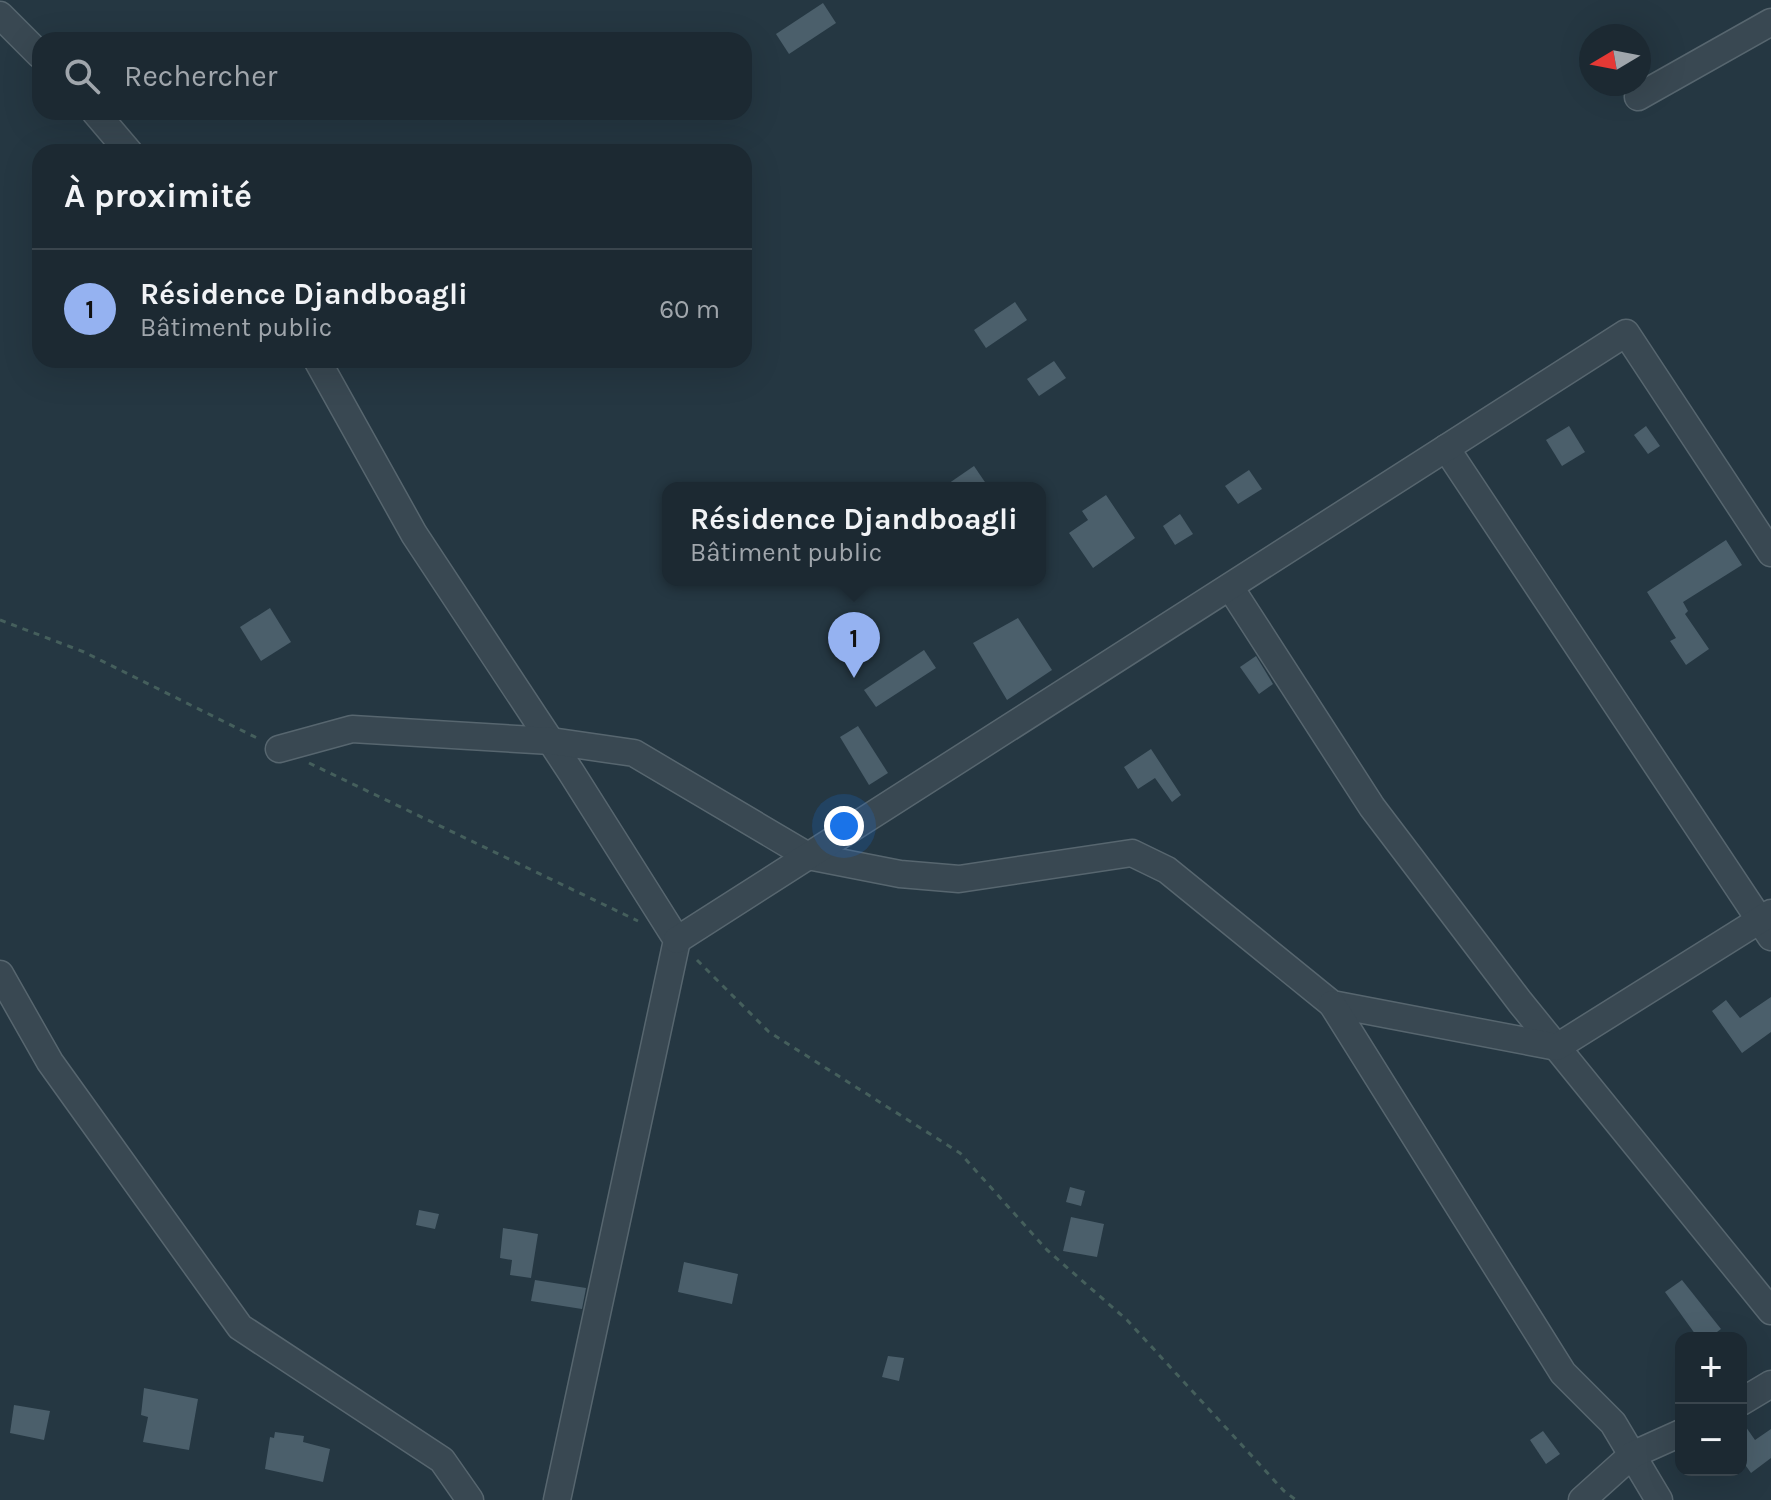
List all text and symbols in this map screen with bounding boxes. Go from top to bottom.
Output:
north arrow [1579,24,1651,96]
search box [32,32,752,120]
icon: search [60,54,104,98]
text: Rechercher [124,58,277,94]
text: À proximité [64,176,252,216]
text: Résidence Djandboagli [140,276,468,312]
text: 1 [85,294,95,325]
text: 60 m [659,294,720,325]
text: Bâtiment public [140,312,332,343]
popup [662,482,1046,586]
text: Résidence Djandboagli [690,501,1018,537]
text: Bâtiment public [690,537,882,568]
pin: 1 [828,612,880,678]
your location [824,806,864,846]
map controls [1675,1332,1747,1476]
button: + [1675,1332,1747,1404]
button: − [1675,1404,1747,1476]

